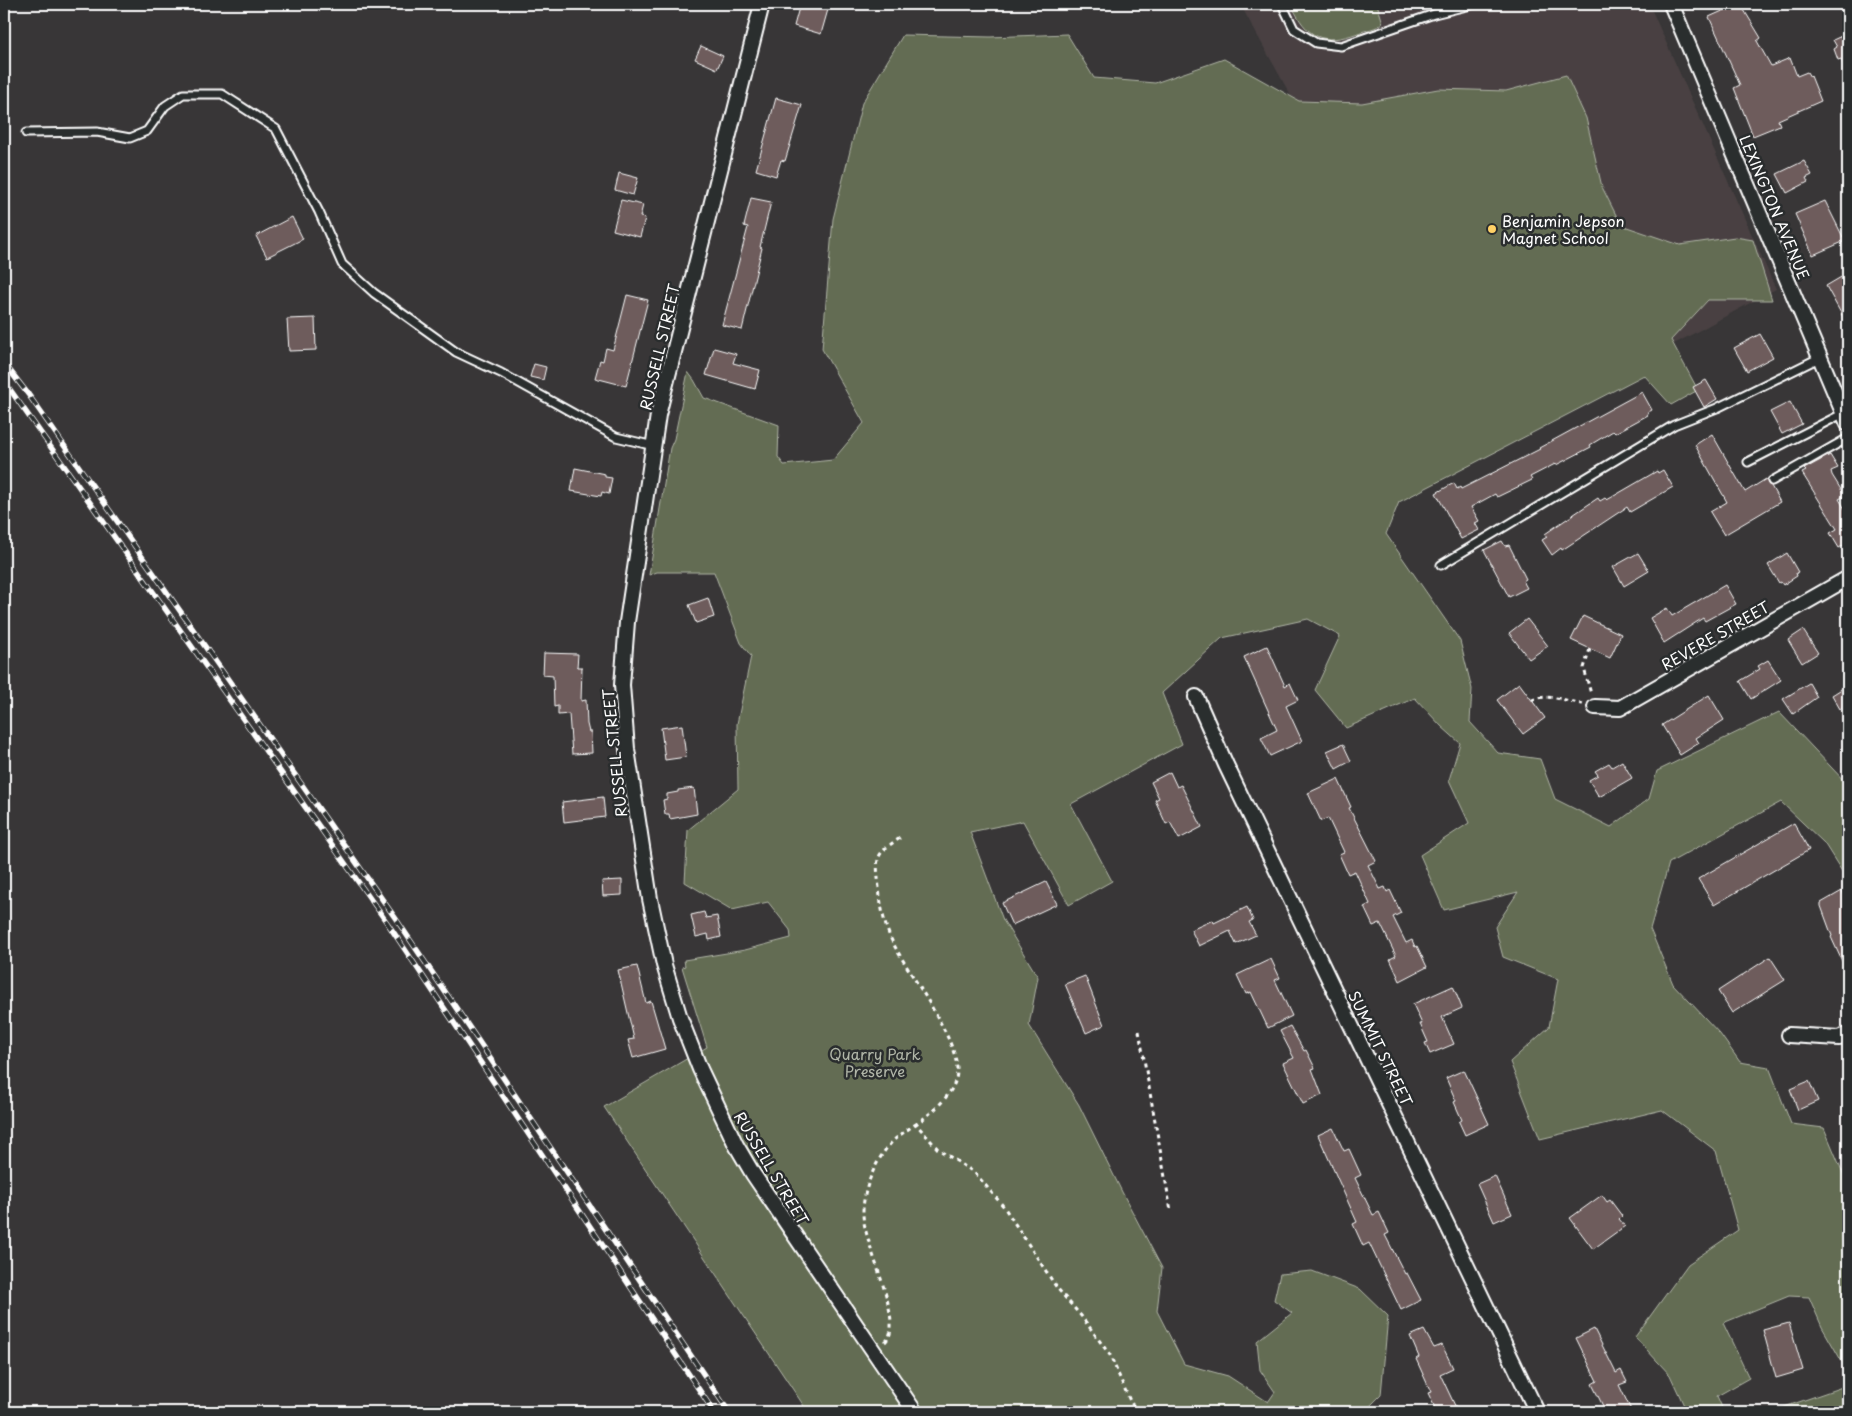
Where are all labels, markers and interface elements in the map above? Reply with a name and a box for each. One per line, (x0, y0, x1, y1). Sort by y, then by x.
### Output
street label: LEXINGTON AVENUE (1734, 131, 1816, 283)
place label: Benjamin Jepson Magnet School (1502, 209, 1625, 249)
marker: Benjamin Jepson Magnet School (1486, 223, 1498, 235)
street label: RUSSELL STREET (633, 281, 685, 412)
street label: REVERE STREET (1657, 594, 1774, 675)
street label: RUSSELL STREET (596, 687, 632, 818)
street label: SUMMIT STREET (1343, 986, 1419, 1110)
park label: Quarry Park Preserve (829, 1042, 921, 1082)
street label: RUSSELL STREET (729, 1107, 815, 1230)

